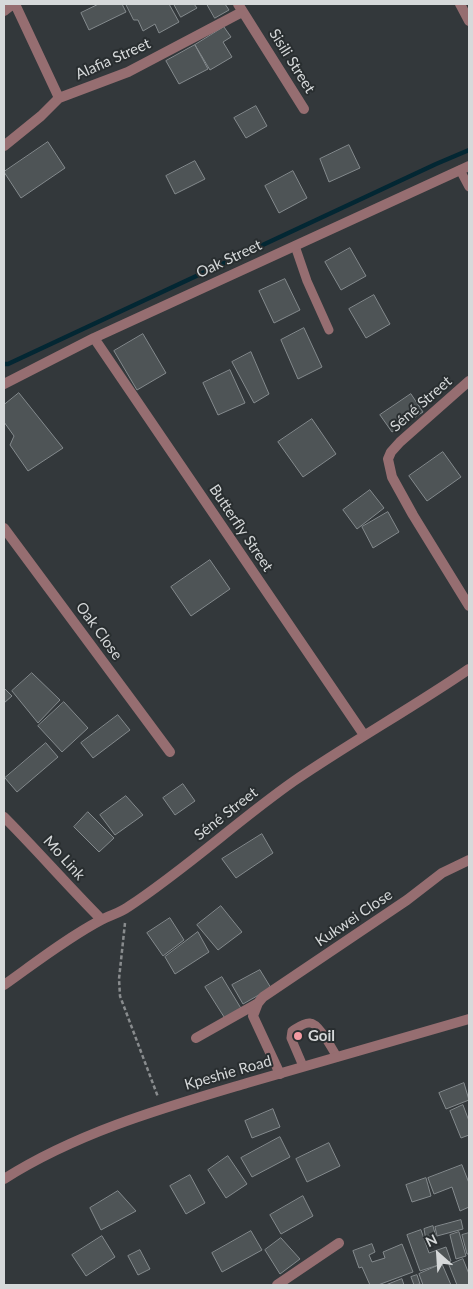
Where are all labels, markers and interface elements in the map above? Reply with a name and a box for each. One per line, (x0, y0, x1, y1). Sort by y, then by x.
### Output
street label: Sisili Street (265, 26, 319, 96)
street label: Alafia Street (73, 34, 153, 84)
street label: Oak Street (193, 236, 265, 282)
street label: Séné Street (387, 372, 455, 436)
street label: Butterfly Street (205, 481, 277, 575)
street label: Oak Close (72, 599, 126, 663)
street label: Séné Street (191, 784, 261, 844)
street label: Mo Link (39, 832, 89, 884)
street label: Kukwei Close (312, 886, 396, 950)
place label: Goil (308, 1027, 335, 1045)
marker: Goil (292, 1030, 304, 1042)
street label: Kpeshie Road (182, 1052, 274, 1094)
north arrow (413, 1229, 463, 1279)
text: N (423, 1230, 440, 1250)

